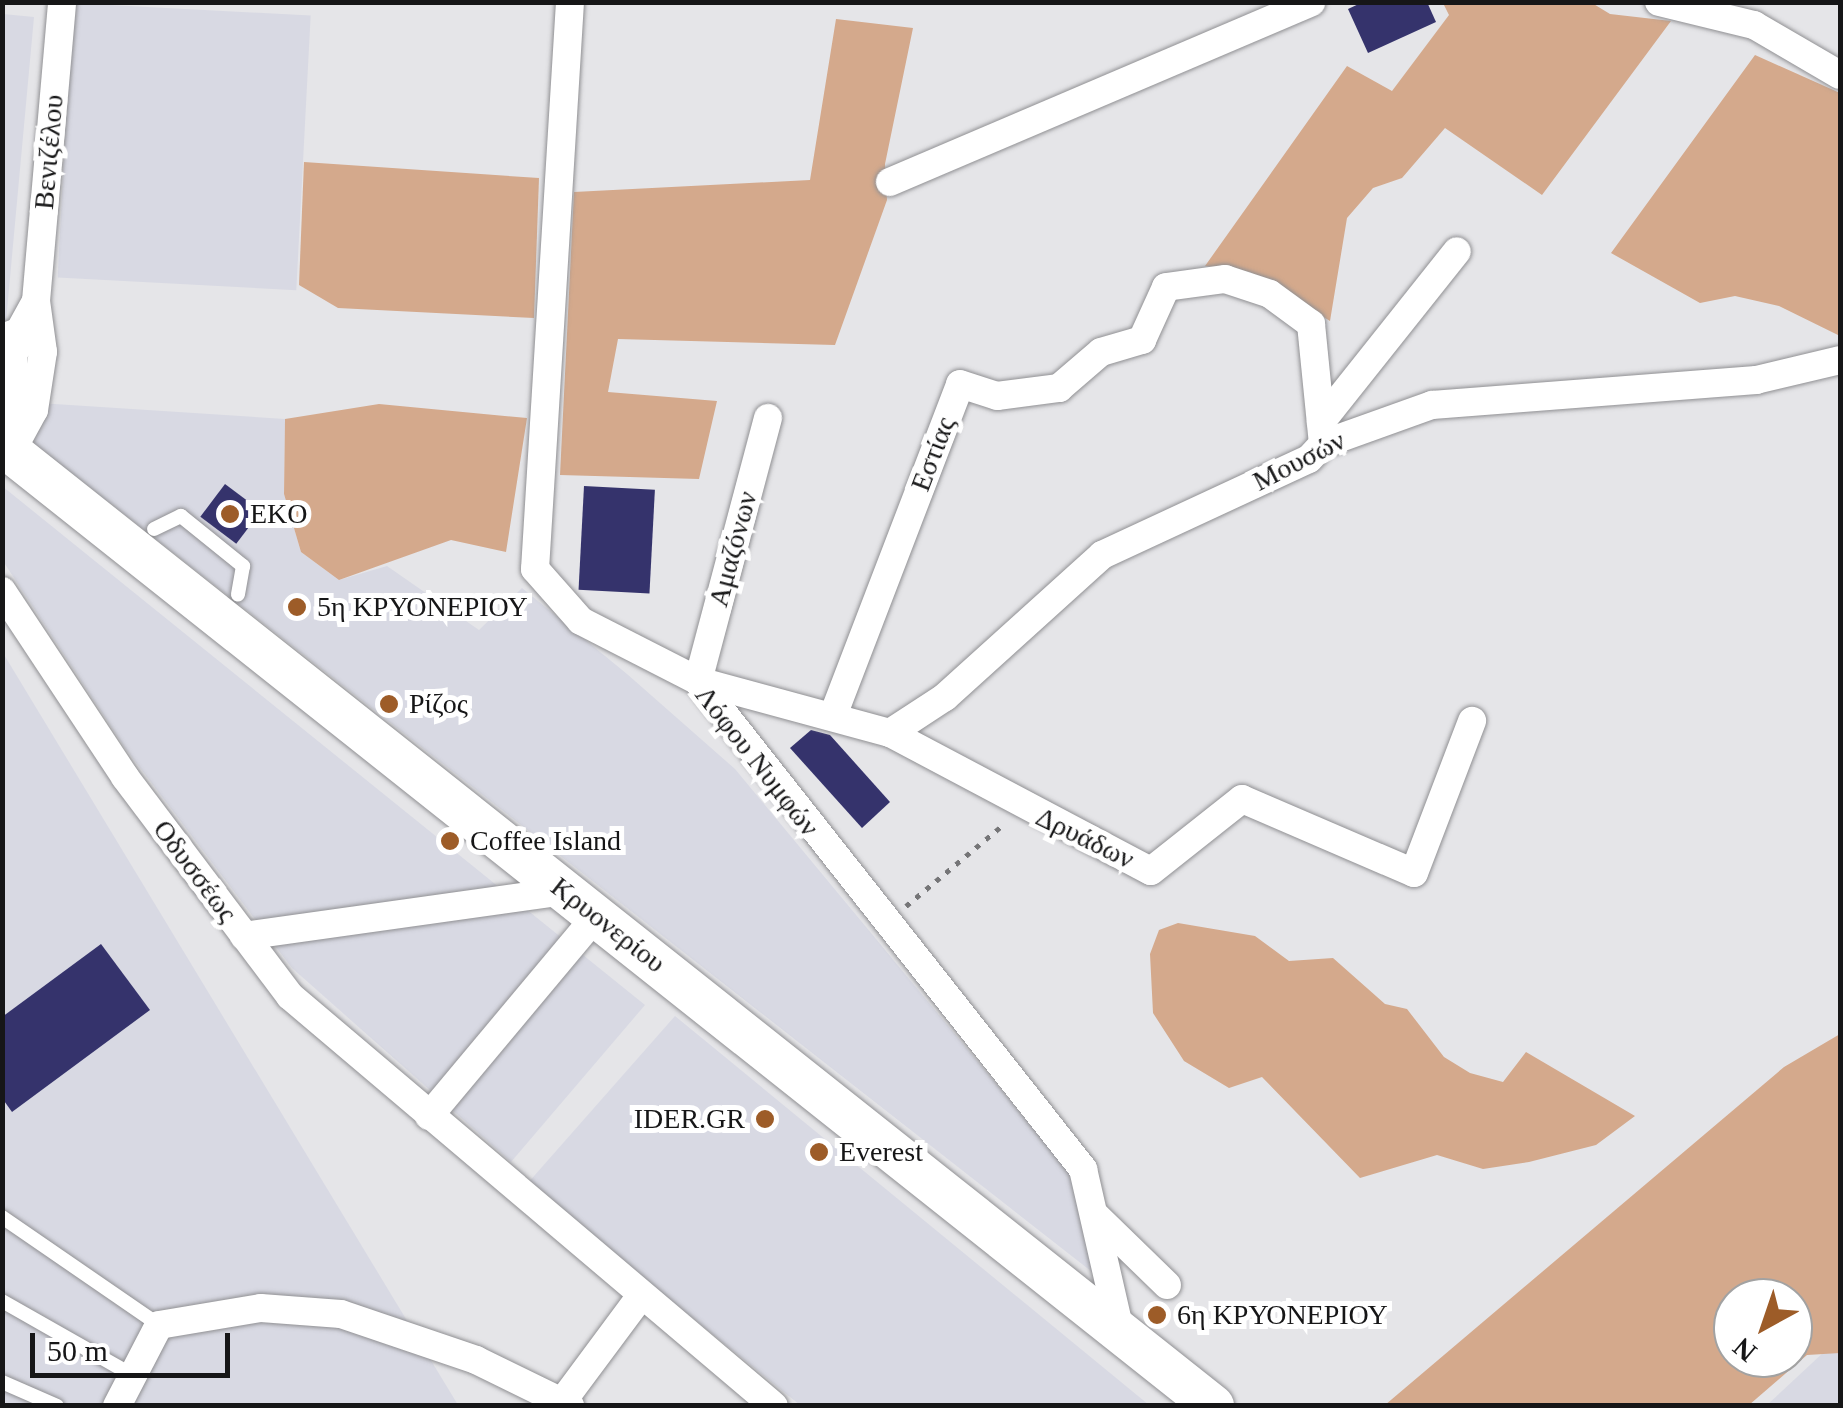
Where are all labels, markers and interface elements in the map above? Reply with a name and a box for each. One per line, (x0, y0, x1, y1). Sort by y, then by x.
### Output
street label: Βενιζέλου (27, 93, 71, 211)
street label: Εστίας (904, 412, 962, 496)
street label: Μουσών (1247, 424, 1351, 498)
street label: Αμαζόνων (701, 488, 765, 610)
place label: EKO (250, 497, 308, 531)
marker: EKO (219, 503, 241, 525)
place label: 5η ΚΡΥΟΝΕΡΙΟΥ (317, 590, 528, 624)
marker: 5η ΚΡΥΟΝΕΡΙΟΥ (286, 596, 308, 618)
street label: Λόφου Νυμφών (688, 679, 826, 843)
place label: Ρίζος (409, 687, 468, 721)
marker: Ρίζος (378, 693, 400, 715)
street label: Δρυάδων (1031, 800, 1139, 876)
street label: Οδυσσέως (146, 813, 244, 929)
place label: Coffee Island (470, 824, 621, 858)
marker: Coffee Island (439, 830, 461, 852)
street label: Κρυονερίου (544, 870, 672, 980)
place label: IDER.GR (634, 1102, 745, 1136)
marker: IDER.GR (754, 1108, 776, 1130)
place label: Everest (839, 1135, 923, 1169)
marker: Everest (808, 1141, 830, 1163)
north arrow (1713, 1278, 1813, 1378)
place label: 6η ΚΡΥΟΝΕΡΙΟΥ (1177, 1298, 1388, 1332)
marker: 6η ΚΡΥΟΝΕΡΙΟΥ (1146, 1304, 1168, 1326)
scale bar (35, 1313, 235, 1375)
text: N (1727, 1331, 1762, 1368)
text: 50 m (47, 1334, 108, 1367)

